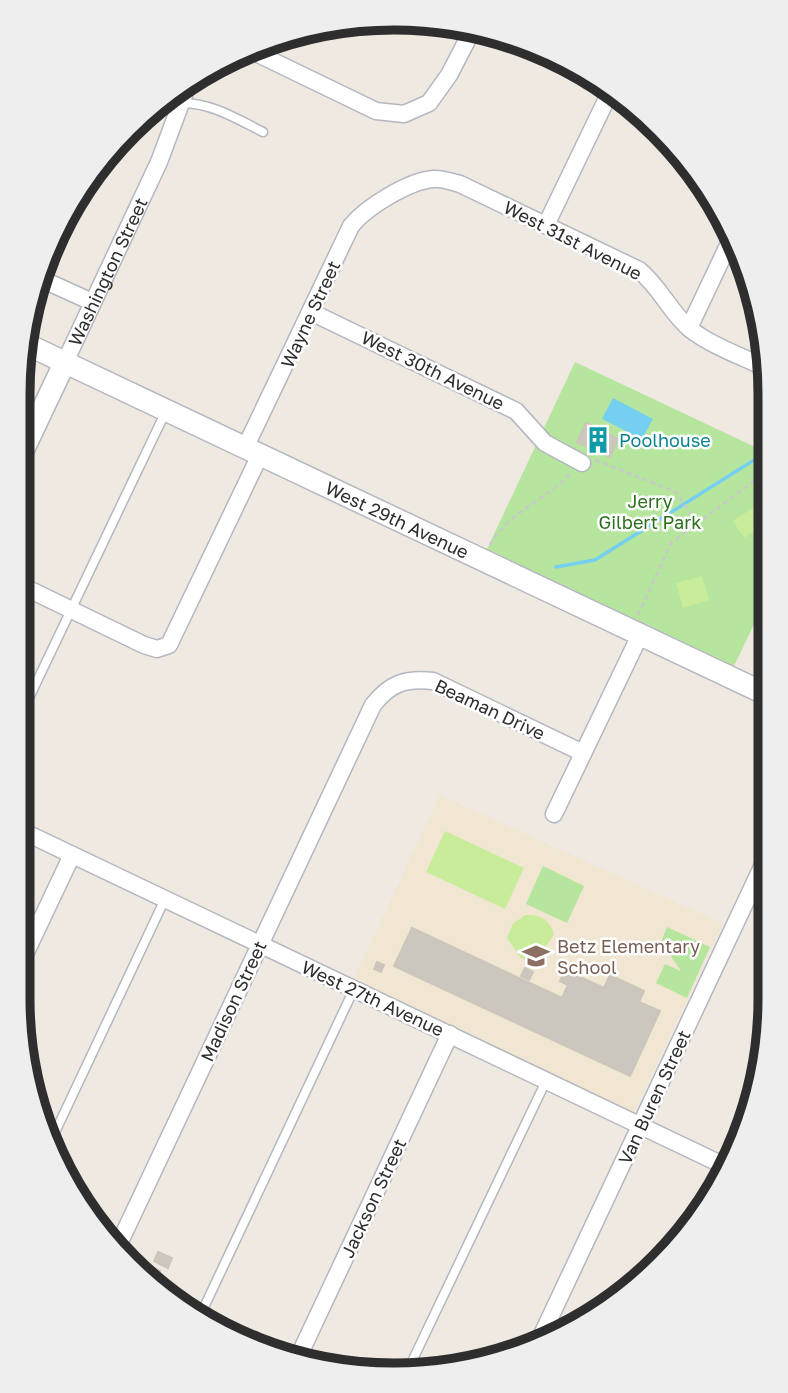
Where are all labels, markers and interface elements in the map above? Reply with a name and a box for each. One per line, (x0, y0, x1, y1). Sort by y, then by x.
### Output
street label: Washington Street (63, 194, 152, 349)
street label: West 31st Avenue (500, 196, 646, 284)
street label: Wayne Street (276, 257, 344, 371)
street label: West 30th Avenue (358, 326, 508, 414)
building icon: Poolhouse (583, 425, 613, 455)
place label: Poolhouse (619, 429, 711, 451)
street label: West 29th Avenue (322, 476, 473, 563)
park label: Jerry Gilbert Park (599, 490, 701, 533)
street label: Beaman Drive (431, 674, 549, 744)
place label: Betz Elementary School (557, 935, 700, 978)
street label: Madison Street (195, 937, 271, 1065)
school or university icon: Betz Elementary School (521, 941, 551, 971)
street label: West 27th Avenue (298, 955, 448, 1041)
street label: Van Buren Street (613, 1026, 695, 1168)
street label: Jackson Street (336, 1135, 410, 1261)

